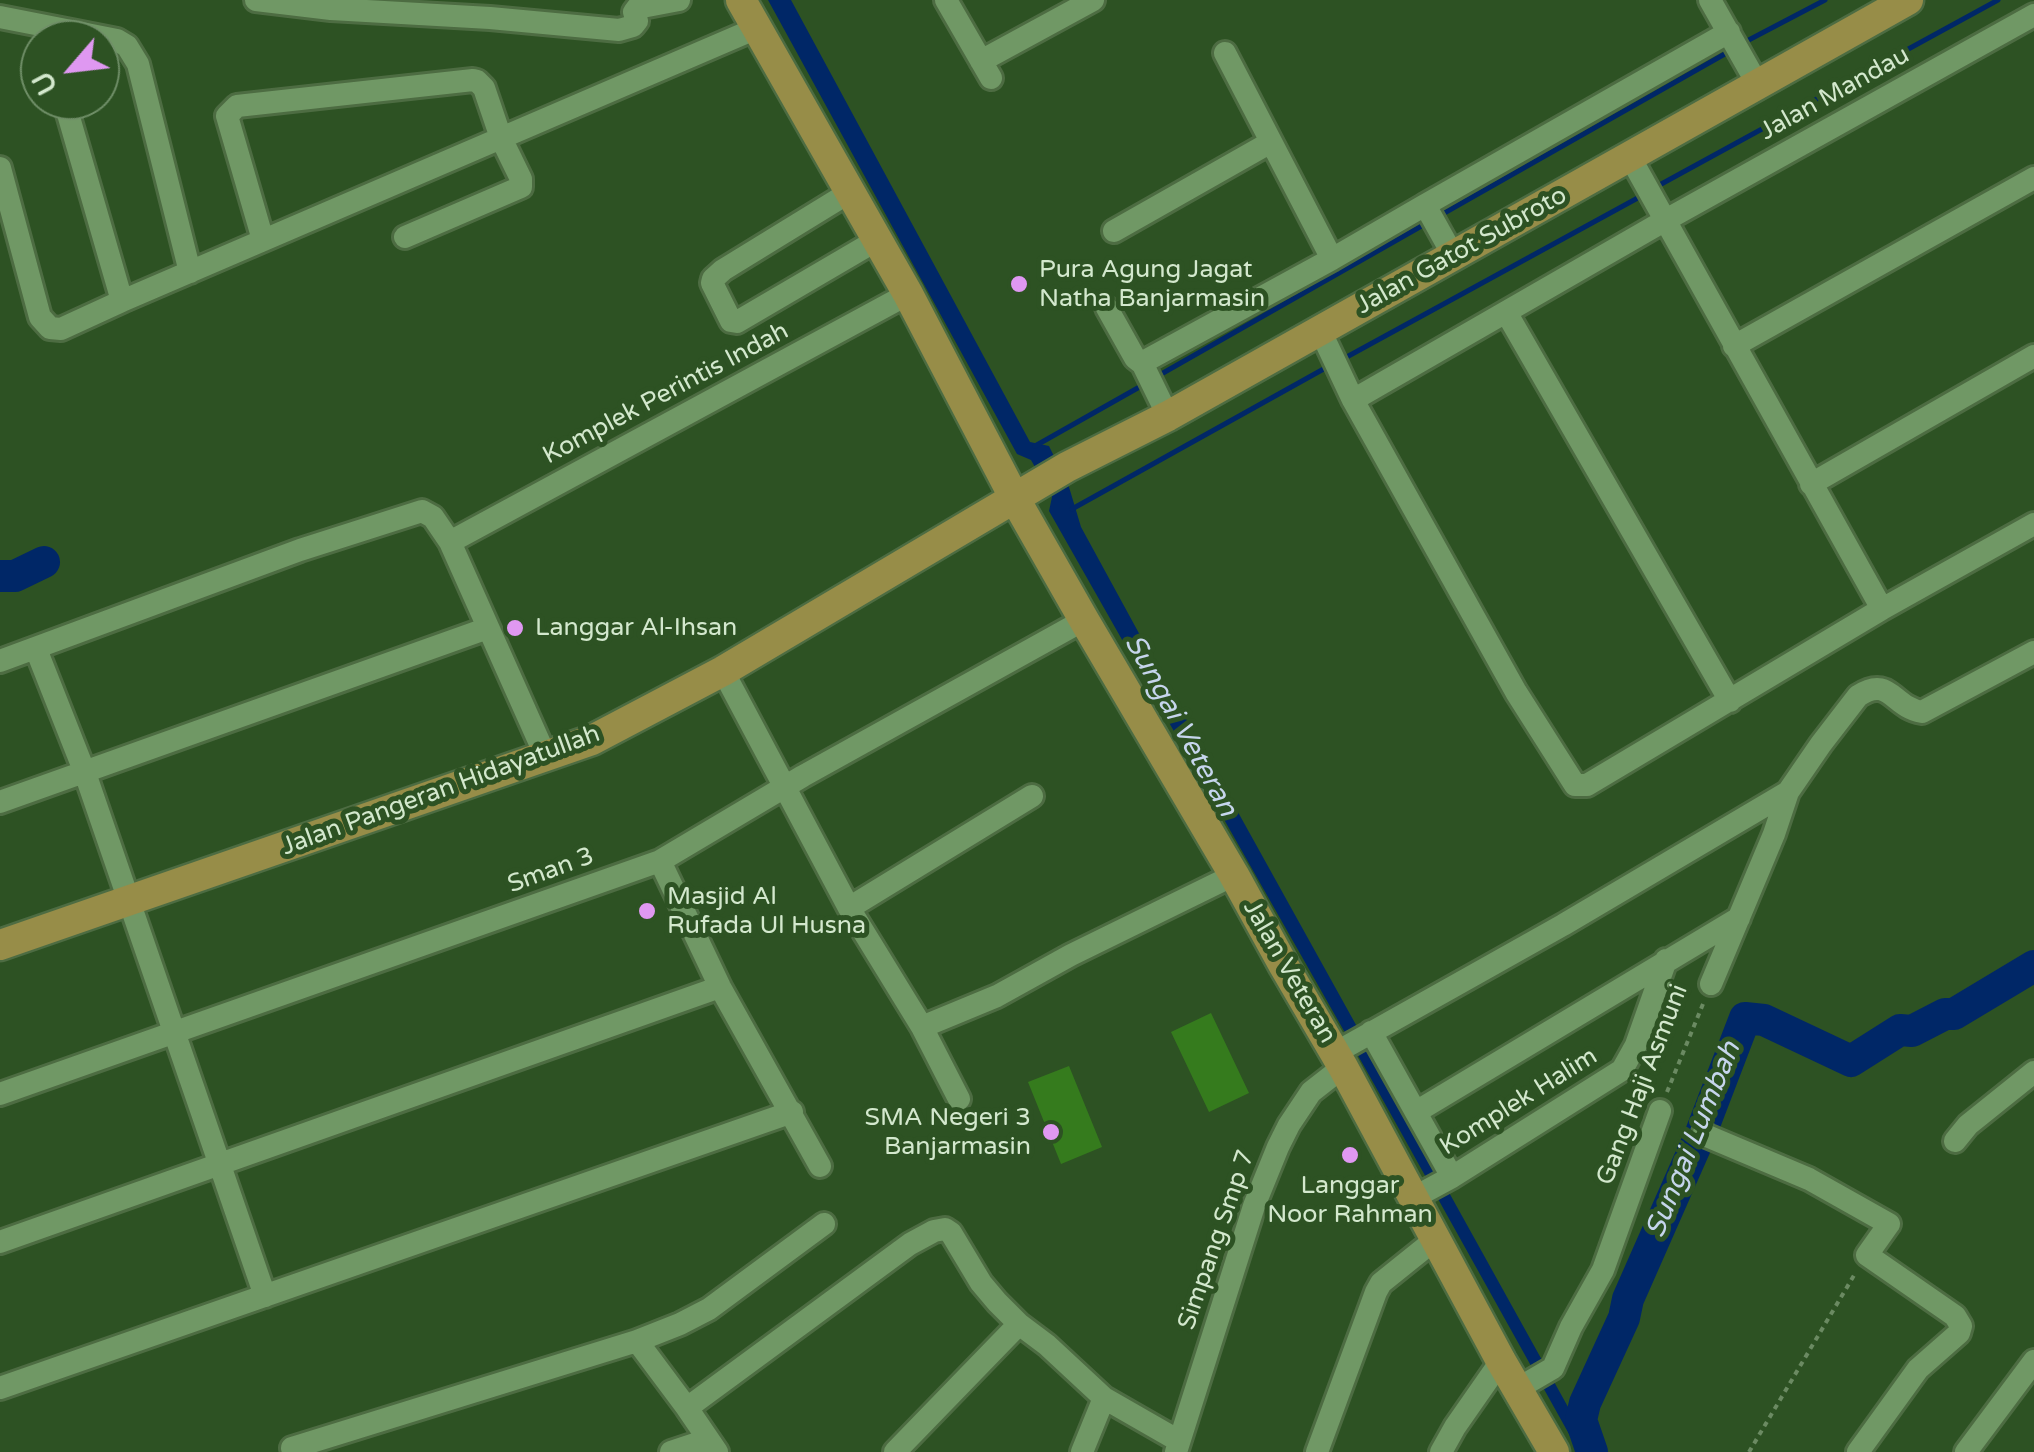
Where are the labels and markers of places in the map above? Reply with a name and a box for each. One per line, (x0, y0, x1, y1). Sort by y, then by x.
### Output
place label: Pura Agung Jagat Natha Banjarmasin (1039, 255, 1265, 314)
marker: Pura Agung Jagat Natha Banjarmasin (1008, 273, 1030, 295)
place label: Langgar Al-Ihsan (535, 613, 737, 643)
marker: Langgar Al-Ihsan (504, 617, 526, 639)
place label: Masjid Al Rufada Ul Husna (667, 882, 866, 941)
marker: Masjid Al Rufada Ul Husna (636, 900, 658, 922)
place label: SMA Negeri 3 Banjarmasin (865, 1103, 1031, 1162)
marker: SMA Negeri 3 Banjarmasin (1040, 1121, 1062, 1143)
marker: Langgar Noor Rahman (1339, 1144, 1361, 1166)
place label: Langgar Noor Rahman (1267, 1171, 1433, 1230)

